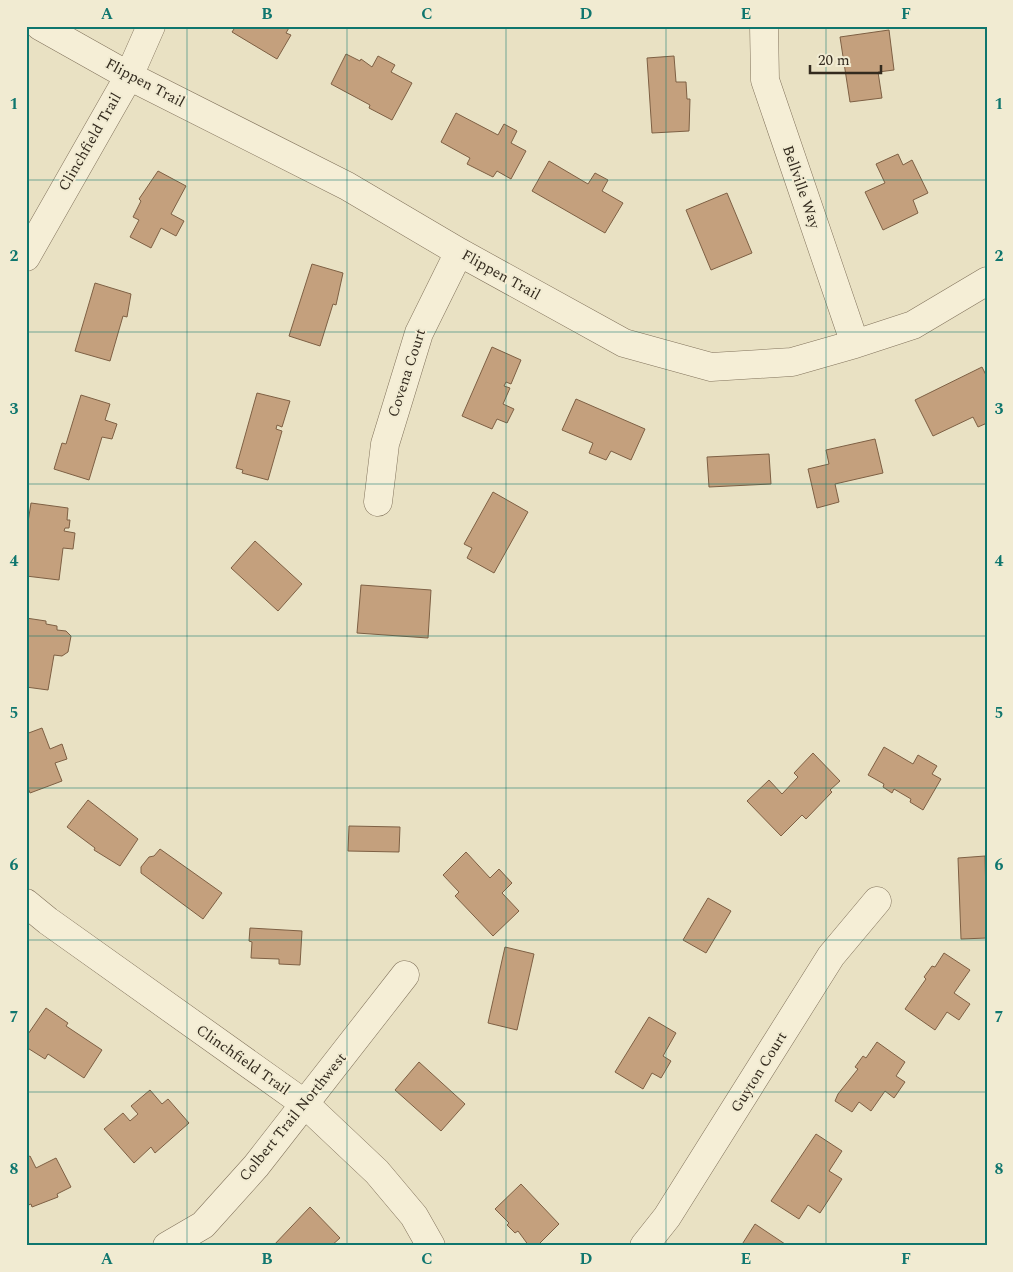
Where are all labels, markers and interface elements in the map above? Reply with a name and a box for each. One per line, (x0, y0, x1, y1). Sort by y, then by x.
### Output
text: A (101, 2, 114, 26)
text: B (261, 2, 273, 26)
text: C (421, 2, 433, 26)
text: D (580, 2, 593, 26)
text: E (741, 2, 751, 26)
text: F (901, 2, 911, 26)
scale bar (810, 42, 882, 74)
text: 20 m (818, 49, 850, 72)
street label: Flippen Trail (101, 52, 189, 114)
street label: Clinchfield Trail (52, 88, 128, 196)
text: 1 (10, 92, 18, 116)
text: 1 (995, 92, 1003, 116)
street label: Bellville Way (776, 142, 826, 232)
text: 2 (10, 244, 19, 268)
street label: Flippen Trail (457, 244, 545, 306)
text: 2 (995, 244, 1004, 268)
street label: Covena Court (382, 326, 432, 420)
text: 3 (10, 397, 19, 421)
text: 3 (995, 397, 1004, 421)
text: 4 (10, 549, 19, 573)
text: 4 (995, 549, 1004, 573)
text: 5 (10, 701, 18, 725)
text: 5 (995, 701, 1003, 725)
text: 6 (10, 853, 19, 877)
text: 6 (995, 853, 1004, 877)
text: 7 (10, 1005, 19, 1029)
text: 7 (995, 1005, 1004, 1029)
street label: Clinchfield Trail (191, 1019, 295, 1101)
street label: Guyton Court (725, 1027, 793, 1117)
street label: Colbert Trail Northwest (234, 1048, 352, 1186)
text: 8 (10, 1157, 19, 1181)
text: 8 (995, 1157, 1004, 1181)
text: A (101, 1247, 114, 1271)
text: B (261, 1247, 273, 1271)
text: C (421, 1247, 433, 1271)
text: D (580, 1247, 593, 1271)
text: E (741, 1247, 751, 1271)
text: F (901, 1247, 911, 1271)

